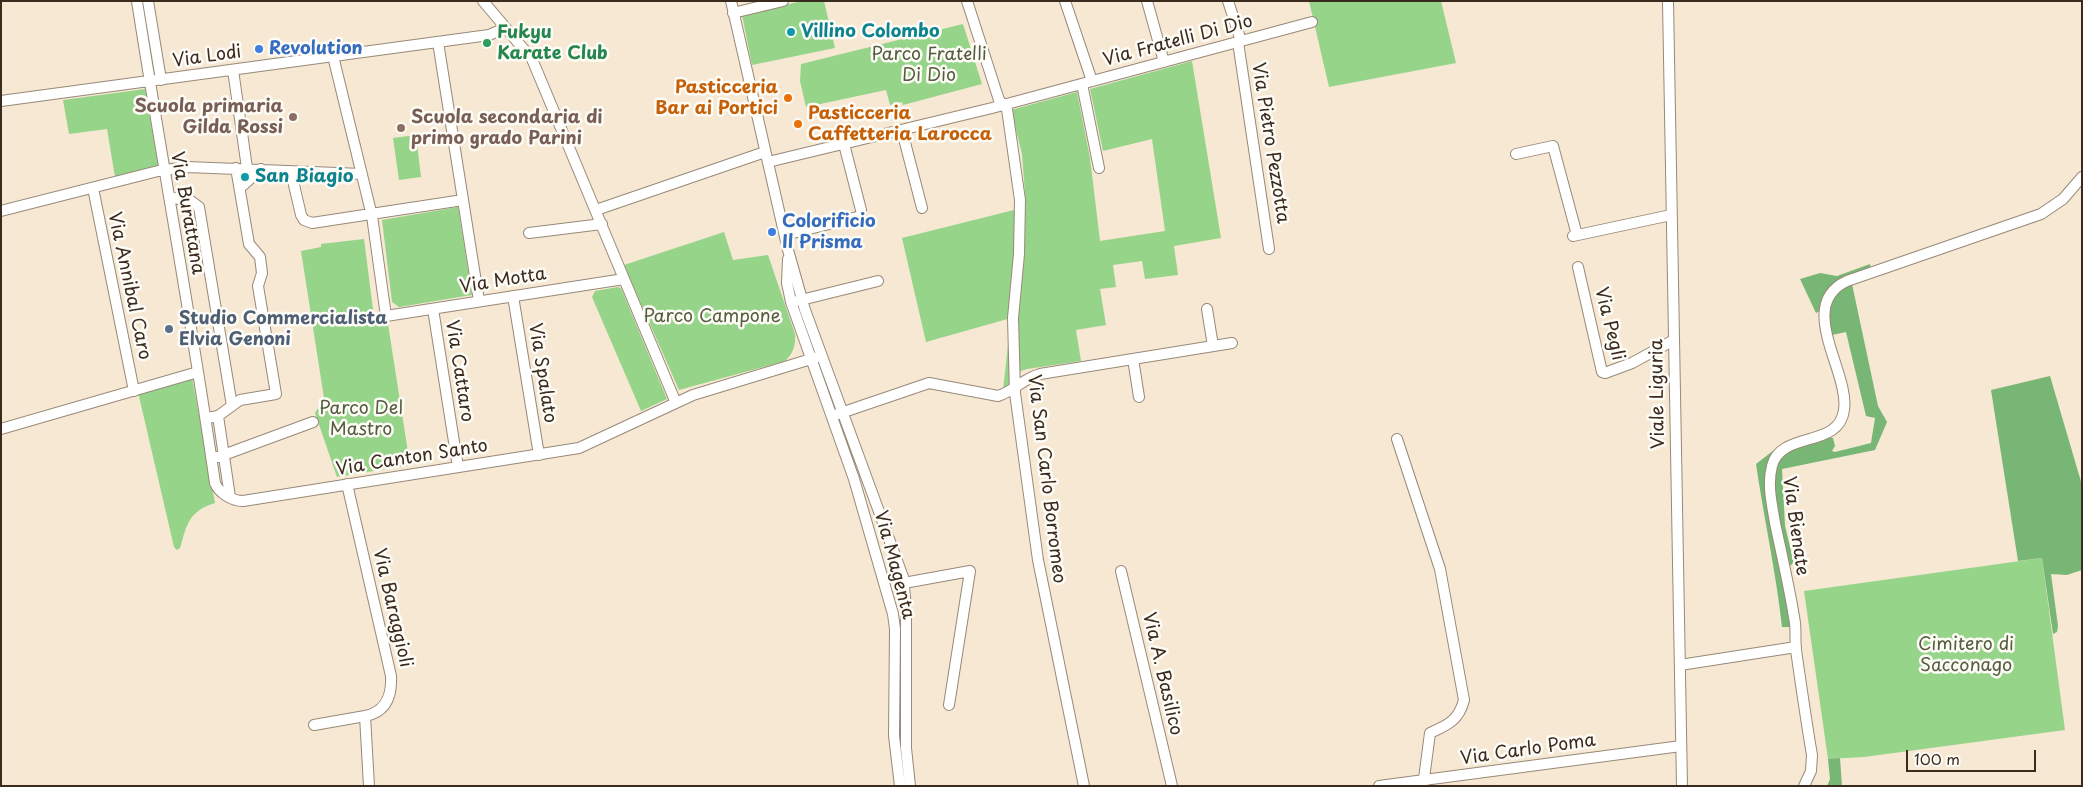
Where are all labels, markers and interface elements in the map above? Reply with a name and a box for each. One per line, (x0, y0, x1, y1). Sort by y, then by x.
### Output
street label: Via Fratelli Di Dio (1101, 11, 1255, 71)
place label: Villino Colombo (801, 21, 940, 43)
place label: Fukyu Karate Club (497, 22, 608, 64)
marker: Villino Colombo (785, 26, 797, 38)
marker: Fukyu Karate Club (481, 37, 493, 49)
place label: Revolution (269, 38, 363, 60)
street label: Via Lodi (171, 41, 243, 73)
marker: Revolution (253, 43, 265, 55)
park label: Parco Fratelli Di Dio (871, 44, 987, 86)
street label: Via Pietro Pezzotta (1247, 61, 1293, 225)
place label: Pasticceria Bar ai Portici (655, 77, 778, 120)
marker: Pasticceria Bar ai Portici (782, 92, 794, 104)
place label: Scuola primaria Gilda Rossi (134, 96, 283, 138)
place label: Pasticceria Caffetteria Larocca (808, 103, 992, 146)
place label: Scuola secondaria di primo grado Parini (411, 107, 603, 150)
marker: Scuola primaria Gilda Rossi (287, 111, 299, 123)
marker: Pasticceria Caffetteria Larocca (792, 118, 804, 130)
marker: Scuola secondaria di primo grado Parini (395, 122, 407, 134)
street label: Via Burattana (166, 150, 208, 276)
place label: San Biagio (255, 166, 353, 188)
marker: San Biagio (239, 171, 251, 183)
street label: Via Annibal Caro (103, 210, 155, 362)
place label: Colorificio Il Prisma (782, 211, 876, 253)
marker: Colorificio Il Prisma (766, 226, 778, 238)
street label: Via Motta (458, 264, 548, 298)
street label: Via Pegli (1589, 285, 1629, 363)
park label: Parco Campone (643, 306, 781, 328)
place label: Studio Commercialista Elvia Genoni (179, 308, 387, 350)
street label: Via Cattaro (440, 318, 478, 424)
street label: Via Spalato (523, 321, 561, 425)
marker: Studio Commercialista Elvia Genoni (163, 323, 175, 335)
street label: Viale Liguria (1646, 339, 1670, 449)
street label: Via San Carlo Borromeo (1022, 373, 1070, 585)
park label: Parco Del Mastro (319, 398, 403, 440)
street label: Via Canton Santo (335, 435, 489, 481)
street label: Via Bienate (1777, 475, 1813, 577)
street label: Via Magenta (869, 508, 919, 622)
street label: Via Baraggioli (368, 546, 416, 670)
street label: Via A. Basilico (1137, 610, 1187, 738)
park label: Cimitero di Sacconago (1918, 634, 2014, 676)
street label: Via Carlo Poma (1459, 730, 1597, 770)
scale bar (1908, 740, 2038, 772)
text: 100 m (1914, 747, 1960, 770)

